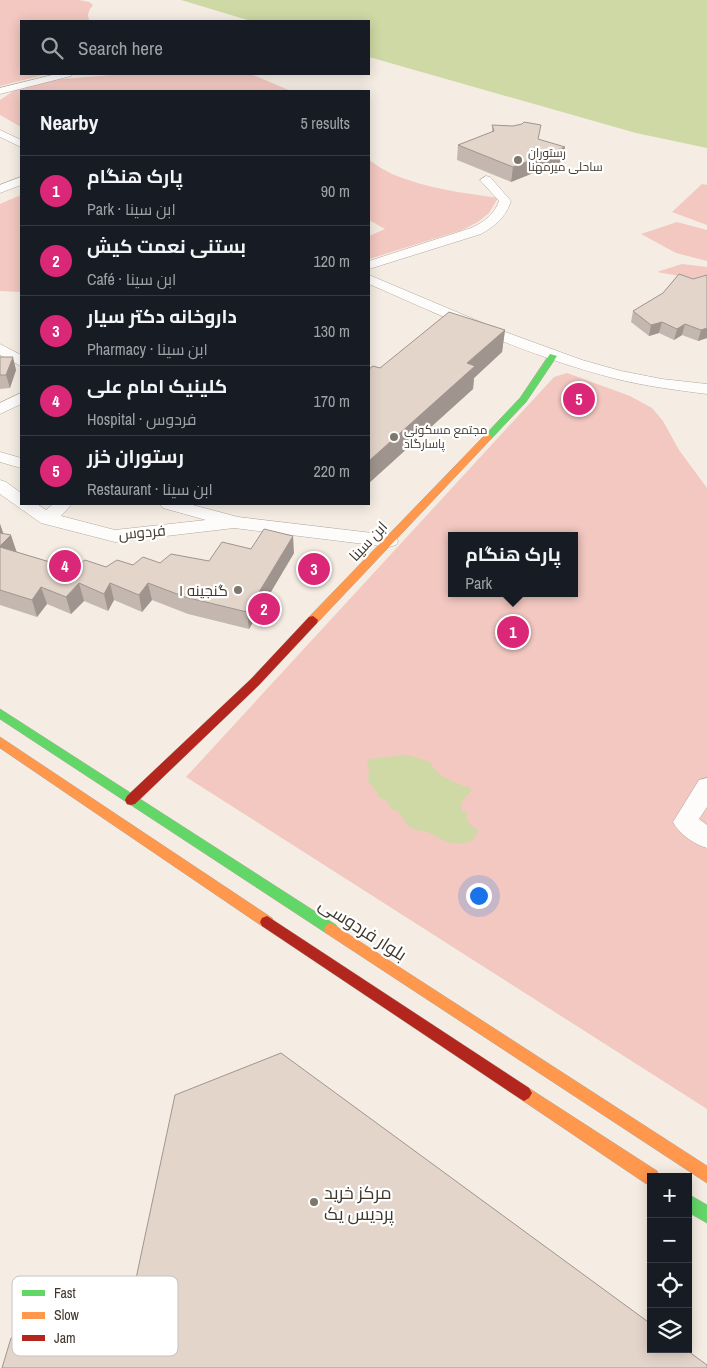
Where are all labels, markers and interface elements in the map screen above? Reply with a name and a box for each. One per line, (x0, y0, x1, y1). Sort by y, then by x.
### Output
search box (20, 20, 370, 75)
icon: search (38, 34, 66, 62)
text: Search here (78, 35, 163, 61)
text: Nearby (40, 108, 98, 137)
text: 5 results (300, 112, 350, 134)
place label: رستوران ساحلی میرمهنا (528, 145, 603, 175)
marker: رستوران ساحلی میرمهنا (512, 154, 524, 166)
text: پارک هنگام (87, 163, 183, 189)
text: 1 (52, 180, 60, 202)
text: 90 m (321, 180, 350, 202)
text: Park · ابن سینا (87, 198, 176, 220)
text: بستنی نعمت کیش (87, 233, 246, 259)
text: 2 (52, 250, 60, 272)
text: 120 m (314, 250, 350, 272)
text: Café · ابن سینا (87, 268, 176, 290)
text: داروخانه دکتر سیار (87, 303, 237, 329)
text: 3 (52, 320, 60, 342)
text: 130 m (314, 320, 350, 342)
text: Pharmacy · ابن سینا (87, 338, 208, 360)
text: کلینیک امام علی (87, 373, 227, 399)
pin: 5 (563, 380, 595, 418)
text: 4 (52, 390, 60, 412)
text: 170 m (314, 390, 350, 412)
text: Hospital · فردوس (87, 408, 196, 430)
place label: مجتمع مسکونی پاسارگاد (404, 422, 488, 453)
marker: مجتمع مسکونی پاسارگاد (388, 431, 400, 443)
text: رستوران خزر (87, 443, 184, 469)
text: 5 (52, 460, 60, 482)
text: 220 m (314, 460, 350, 482)
text: Restaurant · ابن سینا (87, 478, 213, 500)
street label: ابن سینا (344, 516, 392, 566)
street label: فردوس (118, 519, 166, 545)
popup (448, 532, 578, 597)
text: پارک هنگام (465, 541, 561, 567)
pin: 4 (49, 547, 81, 585)
pin: 3 (298, 550, 330, 588)
text: Park (465, 572, 492, 594)
place label: گنجینه ۱ (179, 580, 228, 601)
marker: گنجینه ۱ (232, 584, 244, 596)
pin: 2 (248, 590, 280, 628)
pin: 1 (497, 613, 529, 651)
your location (466, 883, 492, 909)
street label: بلوار فردوسی (314, 891, 412, 967)
map controls (647, 1173, 692, 1353)
button: + (647, 1173, 692, 1218)
place label: مرکز خرید پردیس یک (324, 1180, 394, 1226)
marker: مرکز خرید پردیس یک (308, 1196, 320, 1208)
button: − (647, 1218, 692, 1263)
button: locate (647, 1263, 692, 1308)
legend (12, 1276, 178, 1356)
text: Fast (54, 1284, 76, 1302)
text: Slow (54, 1306, 80, 1324)
button: layers (647, 1308, 692, 1353)
text: Jam (54, 1329, 76, 1347)

